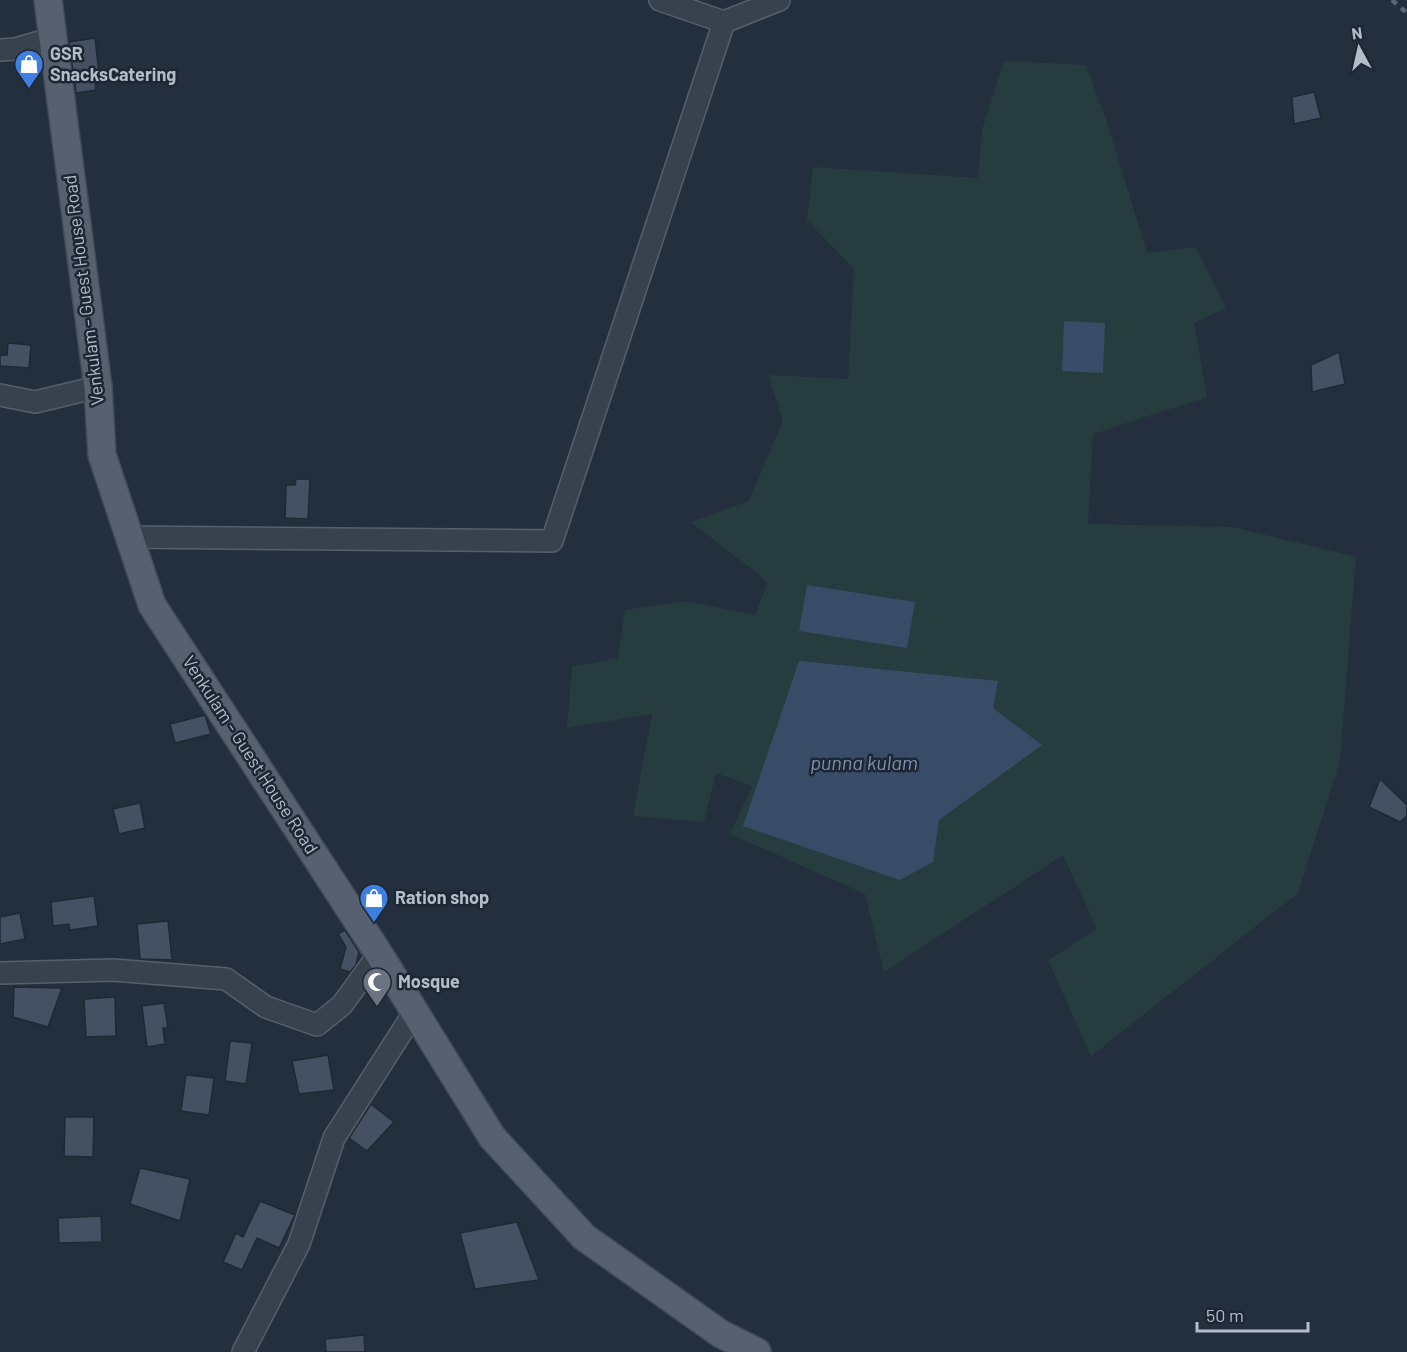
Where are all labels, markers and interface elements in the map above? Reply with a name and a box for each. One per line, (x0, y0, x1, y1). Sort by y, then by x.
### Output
north arrow (1329, 18, 1389, 78)
text: N (1350, 23, 1363, 43)
place label: GSR SnacksCatering (50, 42, 176, 85)
shop icon: GSR SnacksCatering (13, 48, 45, 90)
street label: Venkulam - Guest House Road (58, 174, 108, 407)
street label: Venkulam - Guest House Road (178, 651, 323, 858)
water label: punna kulam (810, 750, 918, 774)
shop icon: Ration shop (358, 882, 390, 924)
place label: Ration shop (395, 886, 489, 908)
mosque icon: Mosque (361, 966, 393, 1008)
place label: Mosque (398, 970, 460, 992)
scale bar (1197, 1295, 1308, 1333)
text: 50 m (1206, 1304, 1244, 1326)

